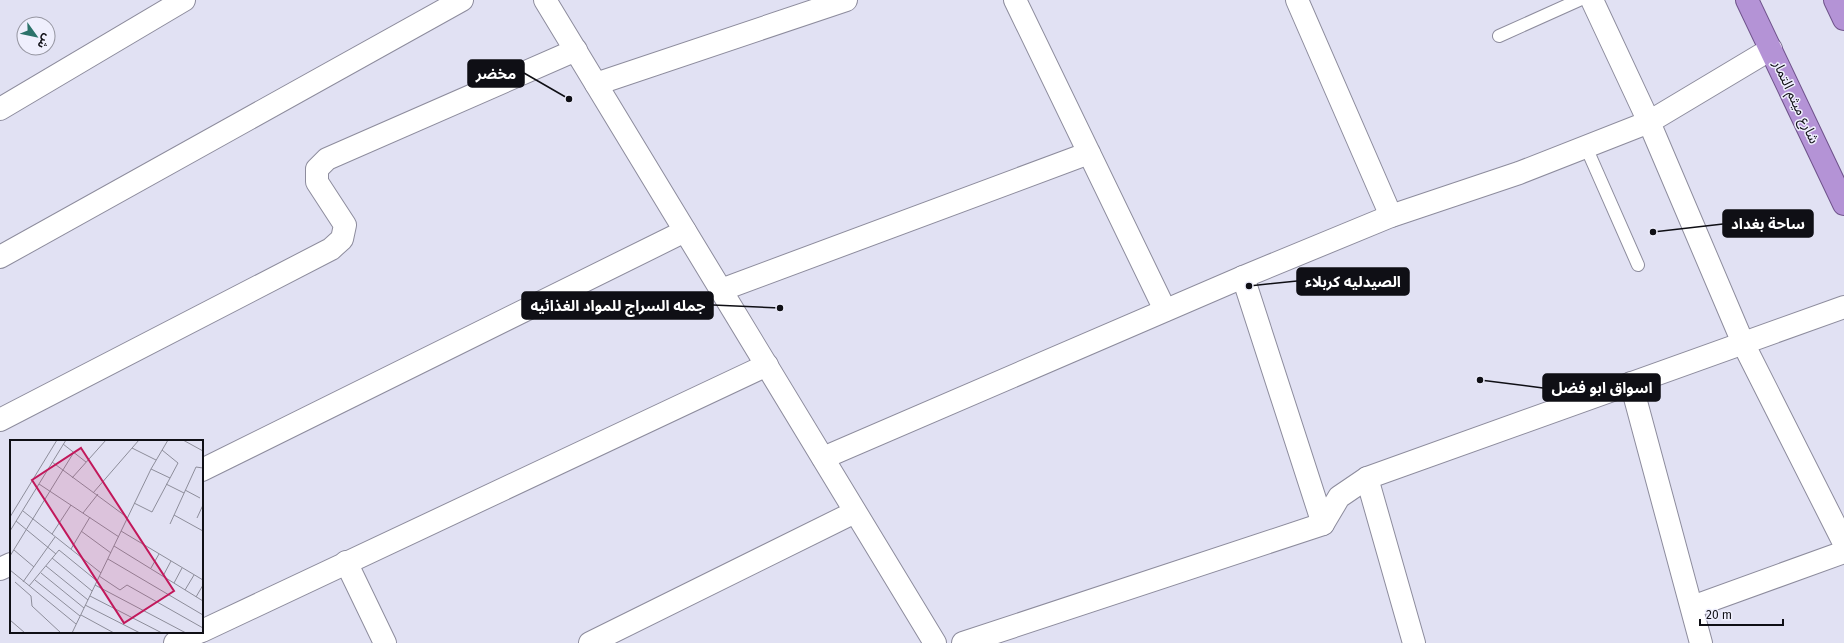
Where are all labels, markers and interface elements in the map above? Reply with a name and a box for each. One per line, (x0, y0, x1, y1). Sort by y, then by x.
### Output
north arrow (16, 16, 56, 56)
text: ش (34, 31, 54, 51)
street label: شارع ميثم التمار (1767, 57, 1823, 147)
callout: مخضر (468, 60, 524, 87)
text: مخضر (475, 65, 516, 83)
callout: ساحة بغداد (1723, 210, 1813, 237)
text: ساحة بغداد (1731, 215, 1805, 233)
callout: الصيدليه كربلاء (1297, 268, 1409, 295)
text: الصيدليه كربلاء (1305, 273, 1401, 291)
callout: جمله السراج للمواد الغذائيه (522, 292, 713, 319)
text: جمله السراج للمواد الغذائيه (531, 297, 706, 317)
callout: اسواق ابو فضل (1543, 374, 1660, 401)
text: اسواق ابو فضل (1551, 379, 1653, 397)
inset map (10, 440, 203, 633)
scale bar (1700, 601, 1783, 627)
text: 20 m (1706, 608, 1732, 622)

